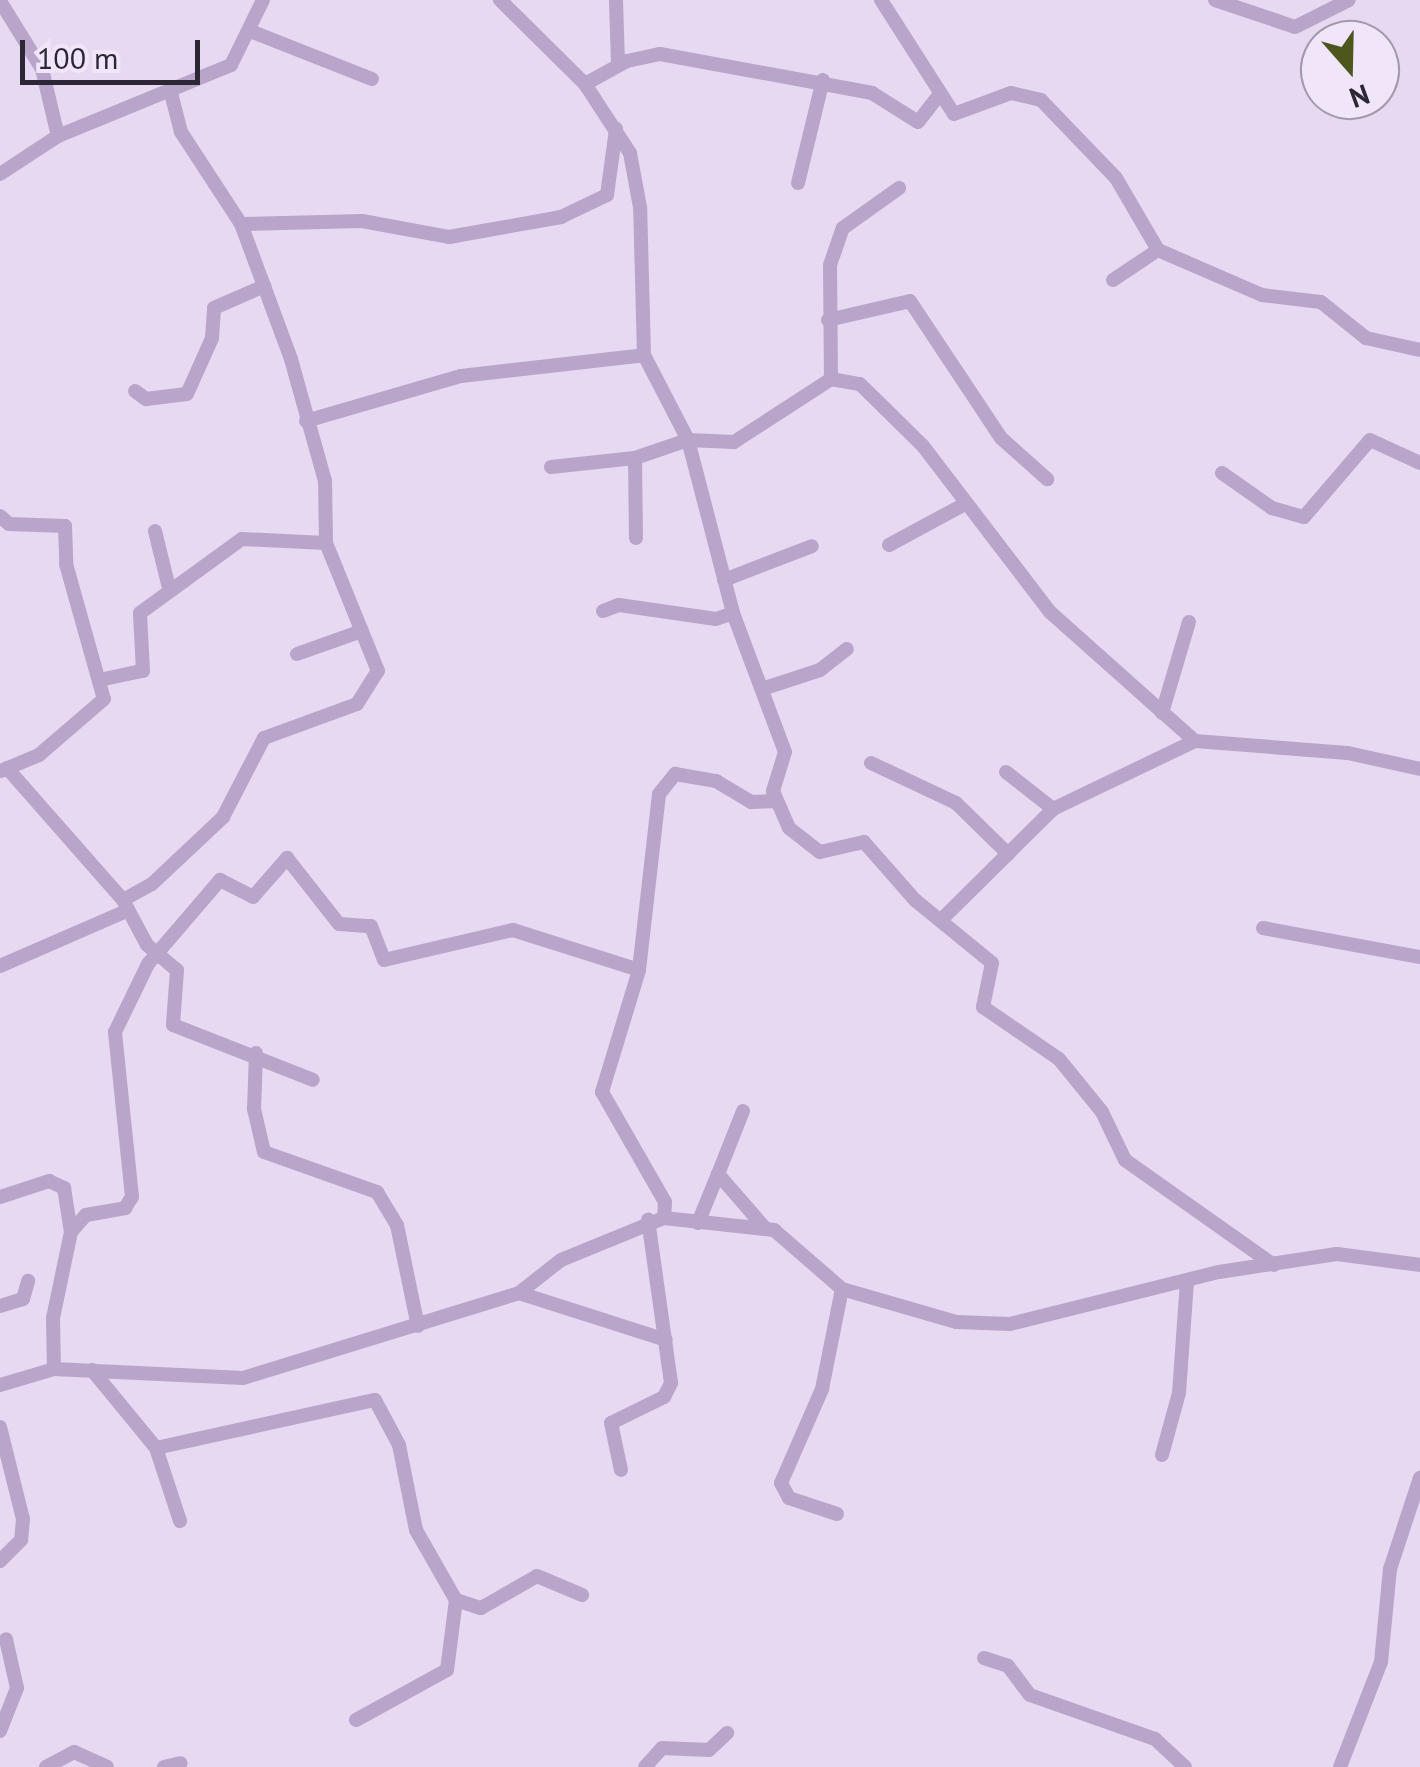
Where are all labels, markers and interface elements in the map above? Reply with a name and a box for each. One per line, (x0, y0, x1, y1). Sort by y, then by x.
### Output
scale bar (25, 20, 205, 82)
north arrow (1300, 20, 1400, 120)
text: 100 m (37, 38, 118, 77)
text: N (1345, 76, 1375, 117)

